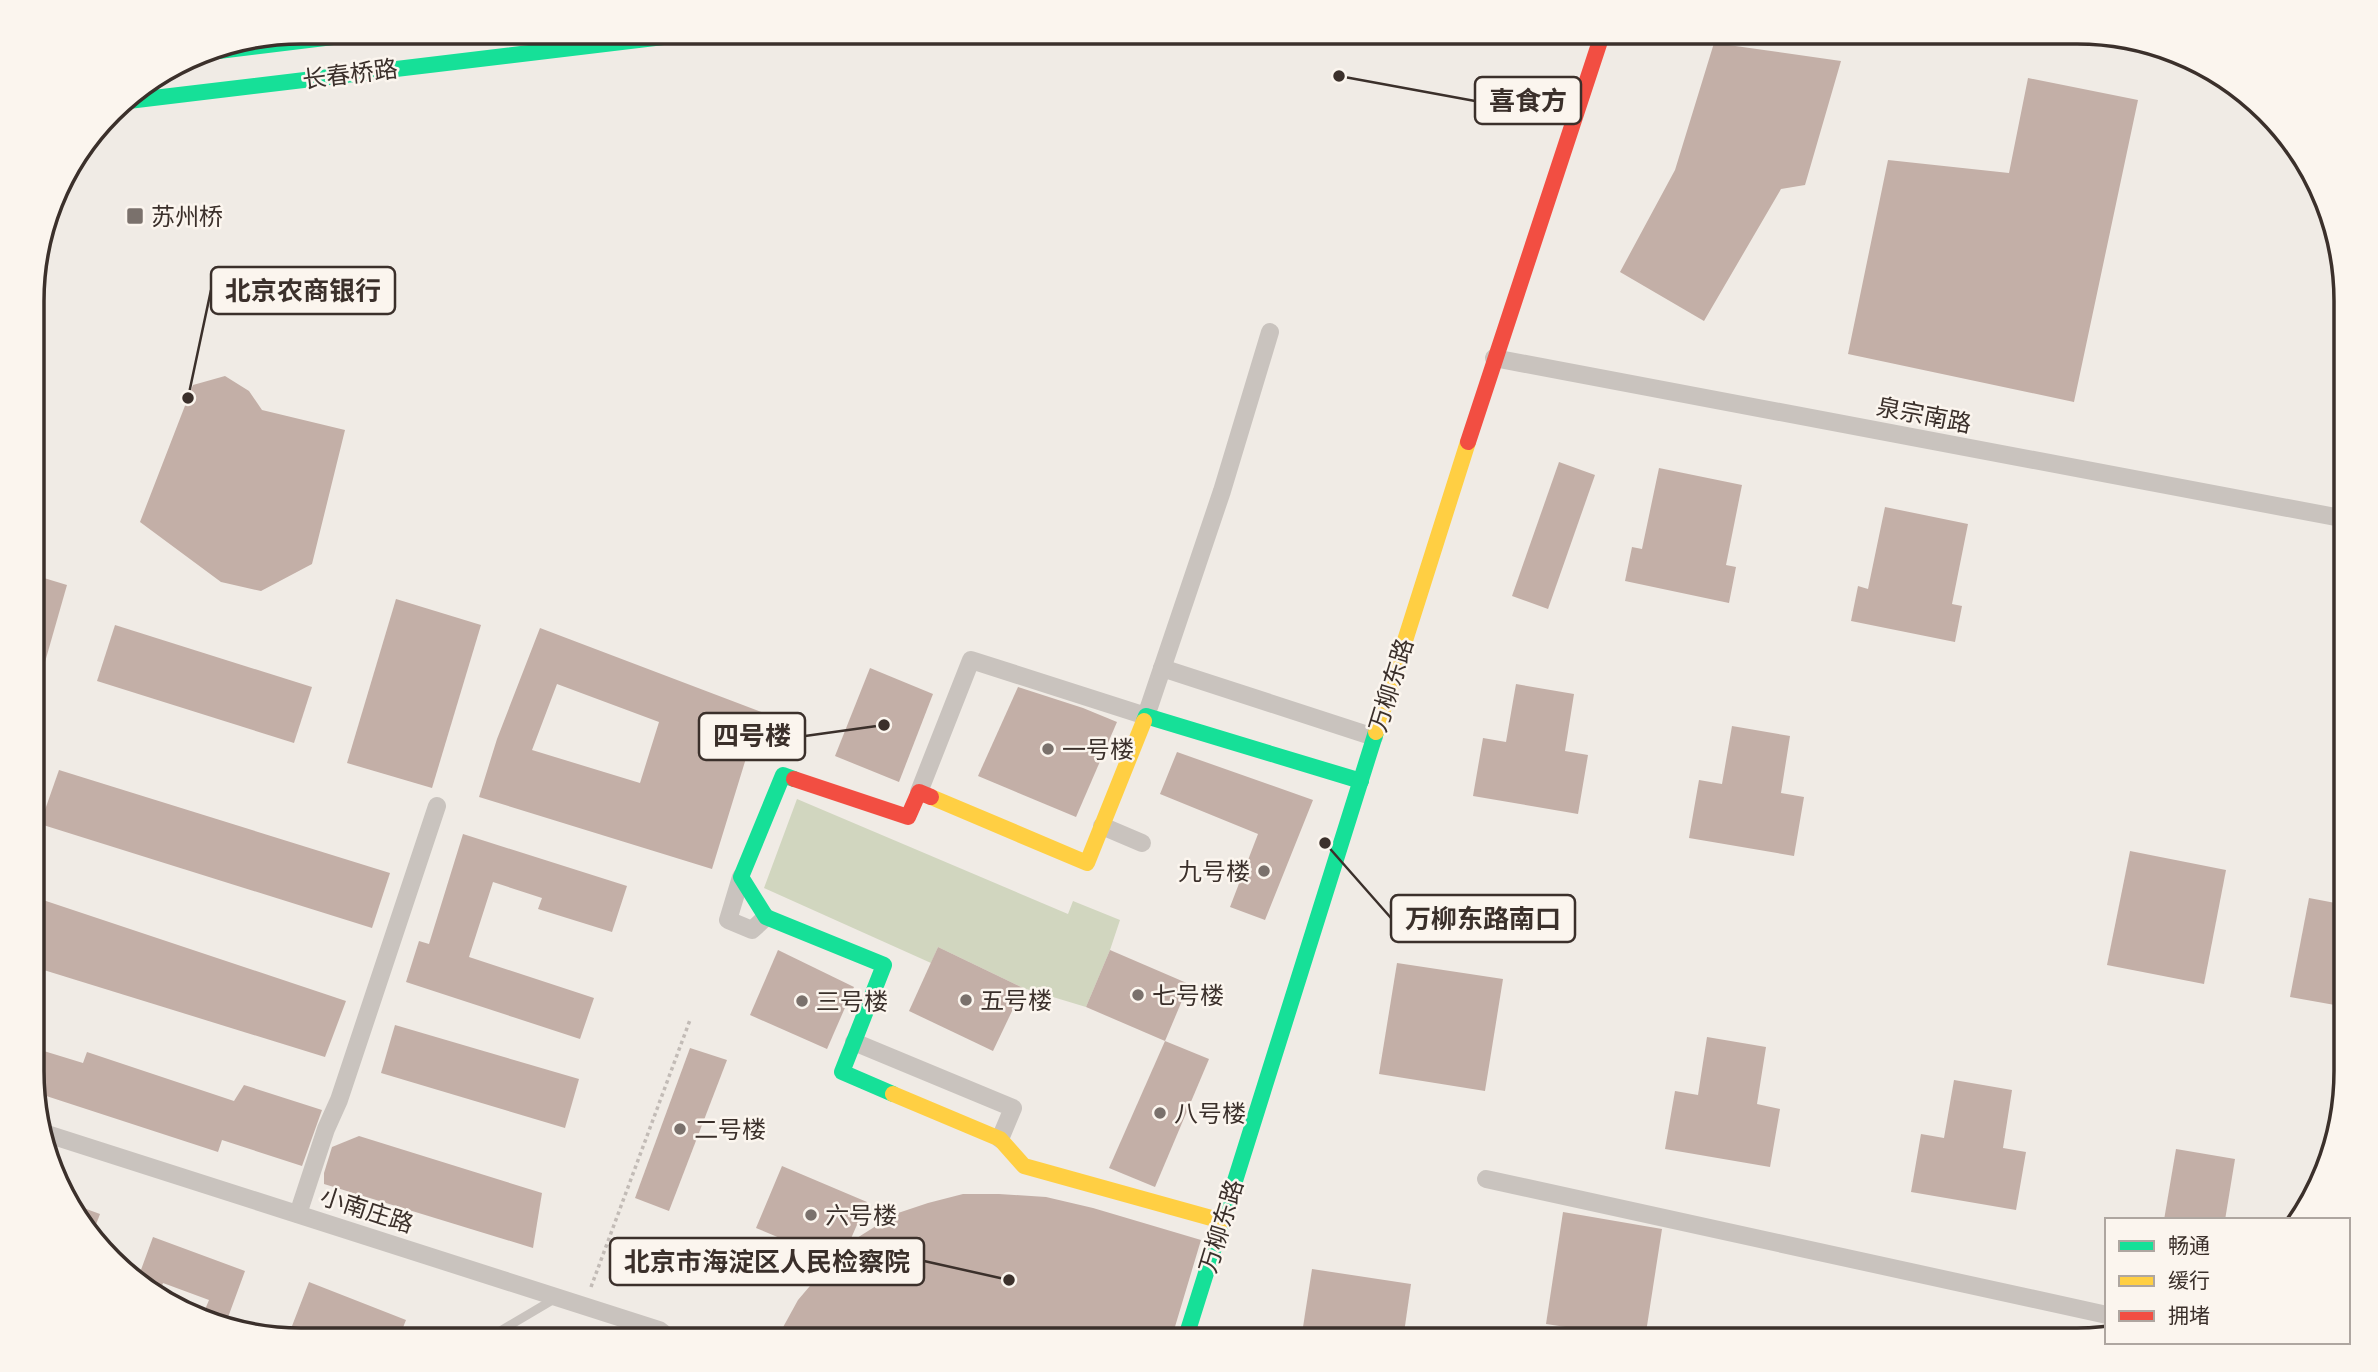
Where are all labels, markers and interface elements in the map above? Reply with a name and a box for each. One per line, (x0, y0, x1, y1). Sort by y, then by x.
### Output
street label: 长春桥路 (300, 52, 400, 96)
callout: 喜食方 (1475, 77, 1581, 124)
text: 喜食方 (1489, 83, 1567, 119)
place label: 苏州桥 (151, 200, 223, 233)
marker: 苏州桥 (125, 206, 145, 226)
callout: 北京农商银行 (211, 267, 395, 314)
text: 北京农商银行 (225, 273, 381, 309)
street label: 泉宗南路 (1874, 390, 1974, 440)
street label: 万柳东路 (1361, 634, 1421, 736)
callout: 四号楼 (699, 713, 805, 760)
text: 四号楼 (713, 718, 791, 754)
place label: 一号楼 (1062, 733, 1134, 766)
marker: 一号楼 (1040, 741, 1056, 757)
place label: 九号楼 (1178, 855, 1250, 888)
marker: 九号楼 (1256, 863, 1272, 879)
callout: 万柳东路南口 (1391, 895, 1575, 942)
text: 万柳东路南口 (1405, 901, 1561, 937)
place label: 七号楼 (1152, 979, 1224, 1012)
place label: 五号楼 (980, 984, 1052, 1017)
place label: 三号楼 (816, 985, 888, 1018)
marker: 七号楼 (1130, 987, 1146, 1003)
marker: 五号楼 (958, 992, 974, 1008)
marker: 三号楼 (794, 993, 810, 1009)
place label: 八号楼 (1174, 1097, 1246, 1130)
marker: 八号楼 (1152, 1105, 1168, 1121)
place label: 二号楼 (694, 1113, 766, 1146)
marker: 二号楼 (672, 1121, 688, 1137)
street label: 万柳东路 (1191, 1175, 1251, 1277)
street label: 小南庄路 (316, 1179, 418, 1241)
place label: 六号楼 (825, 1199, 897, 1232)
marker: 六号楼 (803, 1207, 819, 1223)
legend (2105, 1218, 2350, 1344)
text: 畅通 (2168, 1231, 2210, 1260)
callout: 北京市海淀区人民检察院 (610, 1238, 924, 1285)
text: 北京市海淀区人民检察院 (624, 1244, 910, 1280)
text: 缓行 (2168, 1266, 2210, 1295)
text: 拥堵 (2168, 1301, 2210, 1330)

